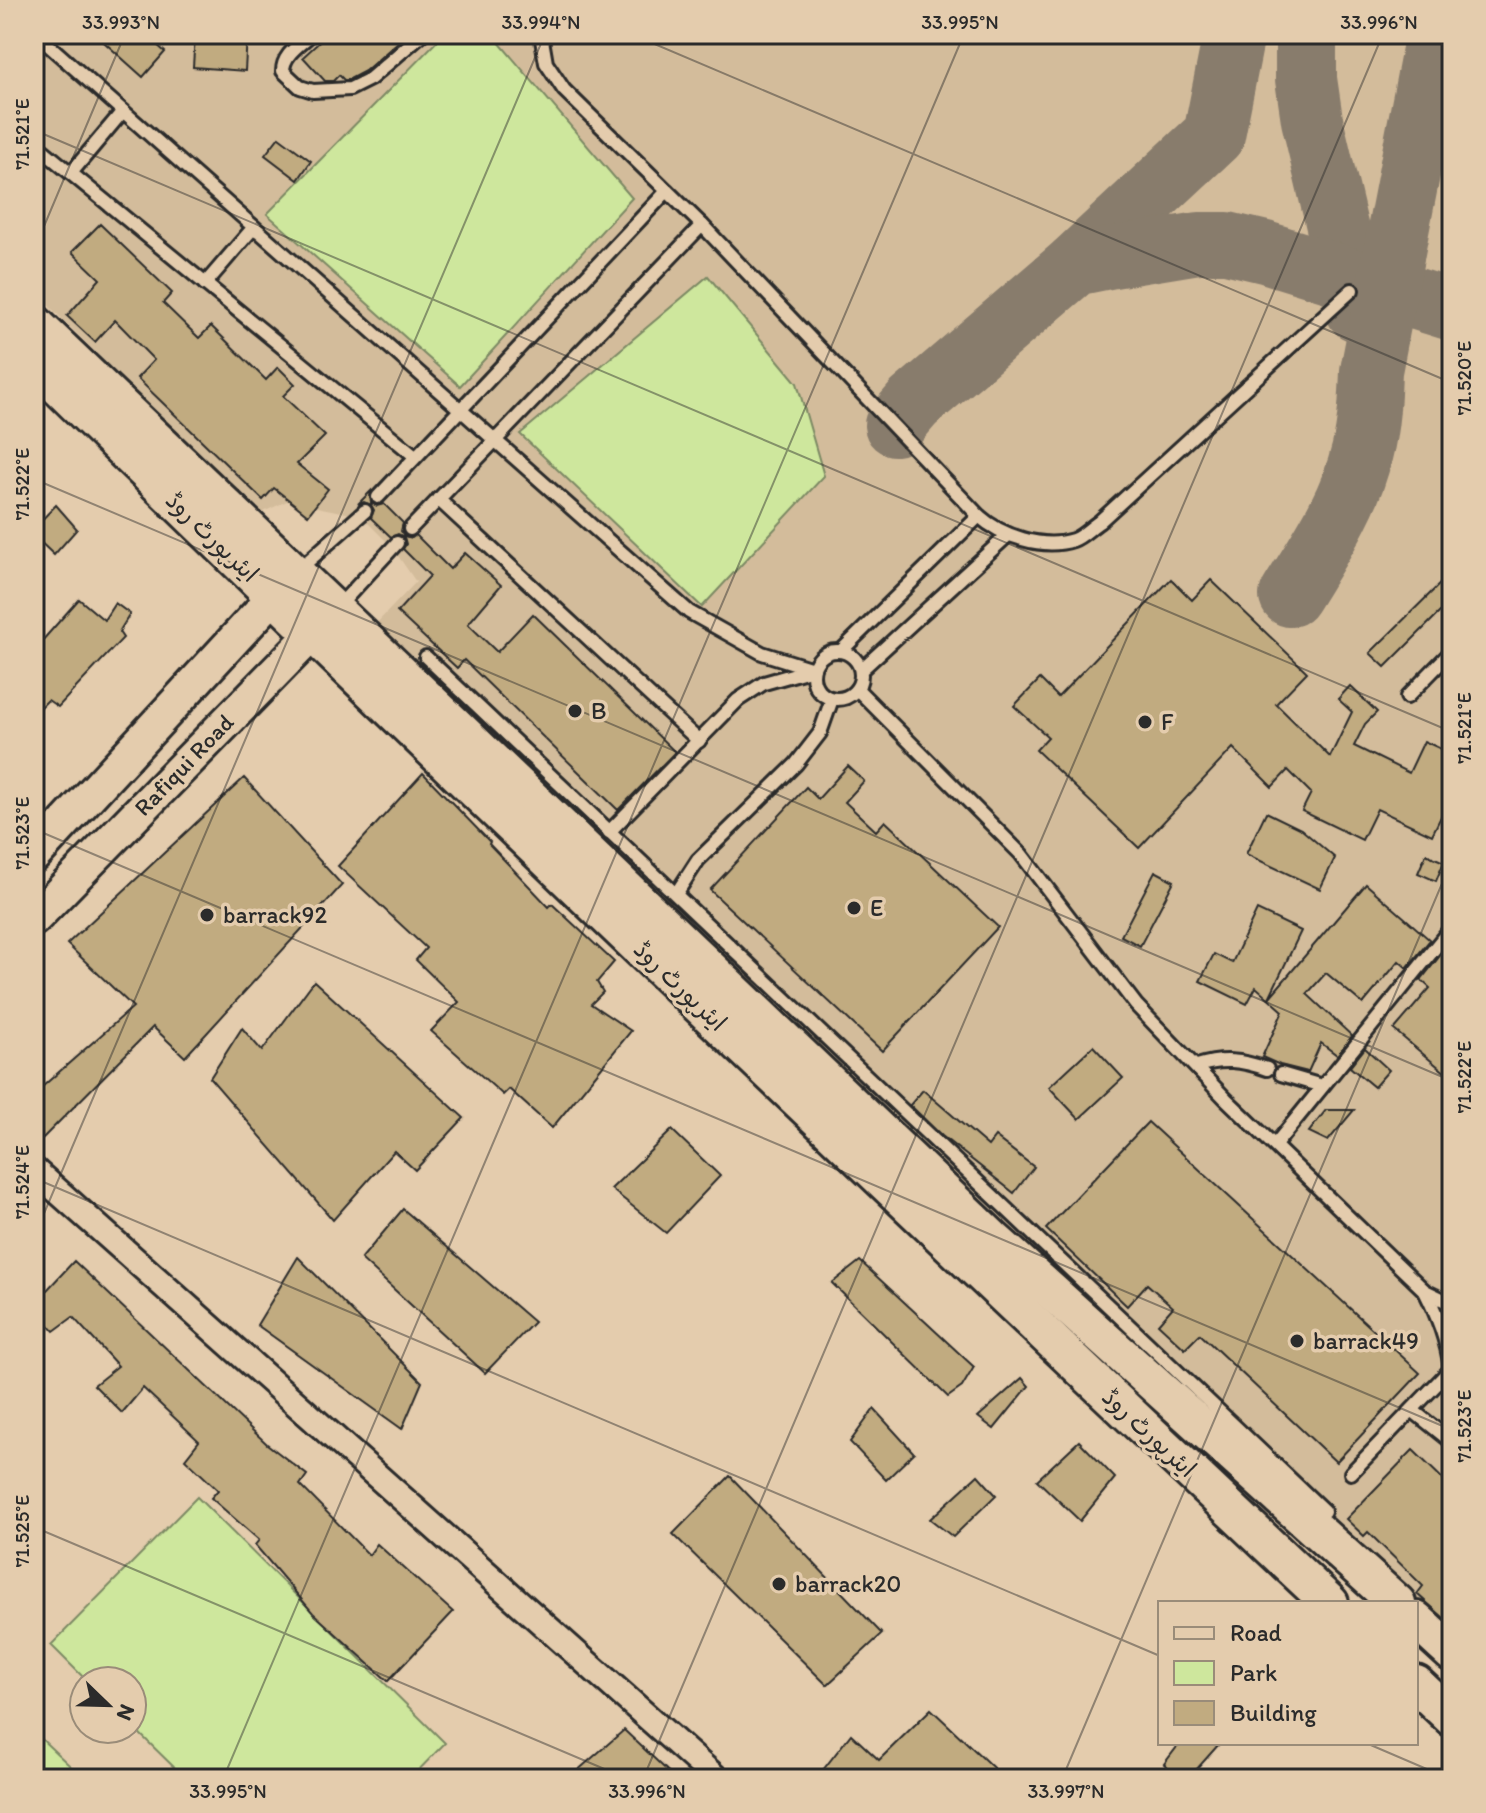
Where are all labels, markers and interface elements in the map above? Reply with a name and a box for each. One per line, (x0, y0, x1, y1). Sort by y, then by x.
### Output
text: 33.993°N (82, 10, 160, 34)
text: 33.994°N (501, 10, 581, 34)
text: 33.995°N (921, 10, 999, 34)
text: 33.996°N (1340, 10, 1418, 34)
text: 71.521°E (10, 98, 34, 170)
text: 71.520°E (1452, 341, 1476, 415)
text: 71.522°E (10, 448, 34, 520)
street label: ایئرپورٹ روڈ (159, 485, 265, 589)
text: 71.521°E (1452, 692, 1476, 764)
place label: B (591, 696, 607, 725)
marker: B (566, 702, 584, 720)
place label: F (1161, 707, 1174, 736)
street label: Rafiqui Road (128, 708, 240, 822)
marker: F (1136, 713, 1154, 731)
text: 71.523°E (10, 797, 34, 869)
place label: E (870, 893, 883, 922)
marker: E (845, 899, 863, 917)
place label: barrack92 (223, 900, 327, 929)
marker: barrack92 (198, 906, 216, 924)
street label: ایئرپورٹ روڈ (627, 934, 733, 1038)
text: 71.522°E (1452, 1041, 1476, 1113)
text: 71.524°E (10, 1145, 34, 1219)
place label: barrack49 (1313, 1326, 1419, 1355)
marker: barrack49 (1288, 1332, 1306, 1350)
street label: ایئرپورٹ روڈ (1096, 1382, 1202, 1484)
text: 71.523°E (1452, 1390, 1476, 1462)
text: 71.525°E (10, 1495, 34, 1567)
place label: barrack20 (795, 1569, 901, 1598)
marker: barrack20 (770, 1575, 788, 1593)
legend (1158, 1601, 1418, 1745)
text: Road (1230, 1618, 1282, 1647)
text: Park (1230, 1658, 1277, 1687)
north arrow (68, 1665, 148, 1745)
text: Building (1230, 1698, 1317, 1727)
text: N (111, 1701, 141, 1725)
text: 33.995°N (189, 1779, 267, 1803)
text: 33.996°N (608, 1779, 686, 1803)
text: 33.997°N (1028, 1779, 1104, 1803)

